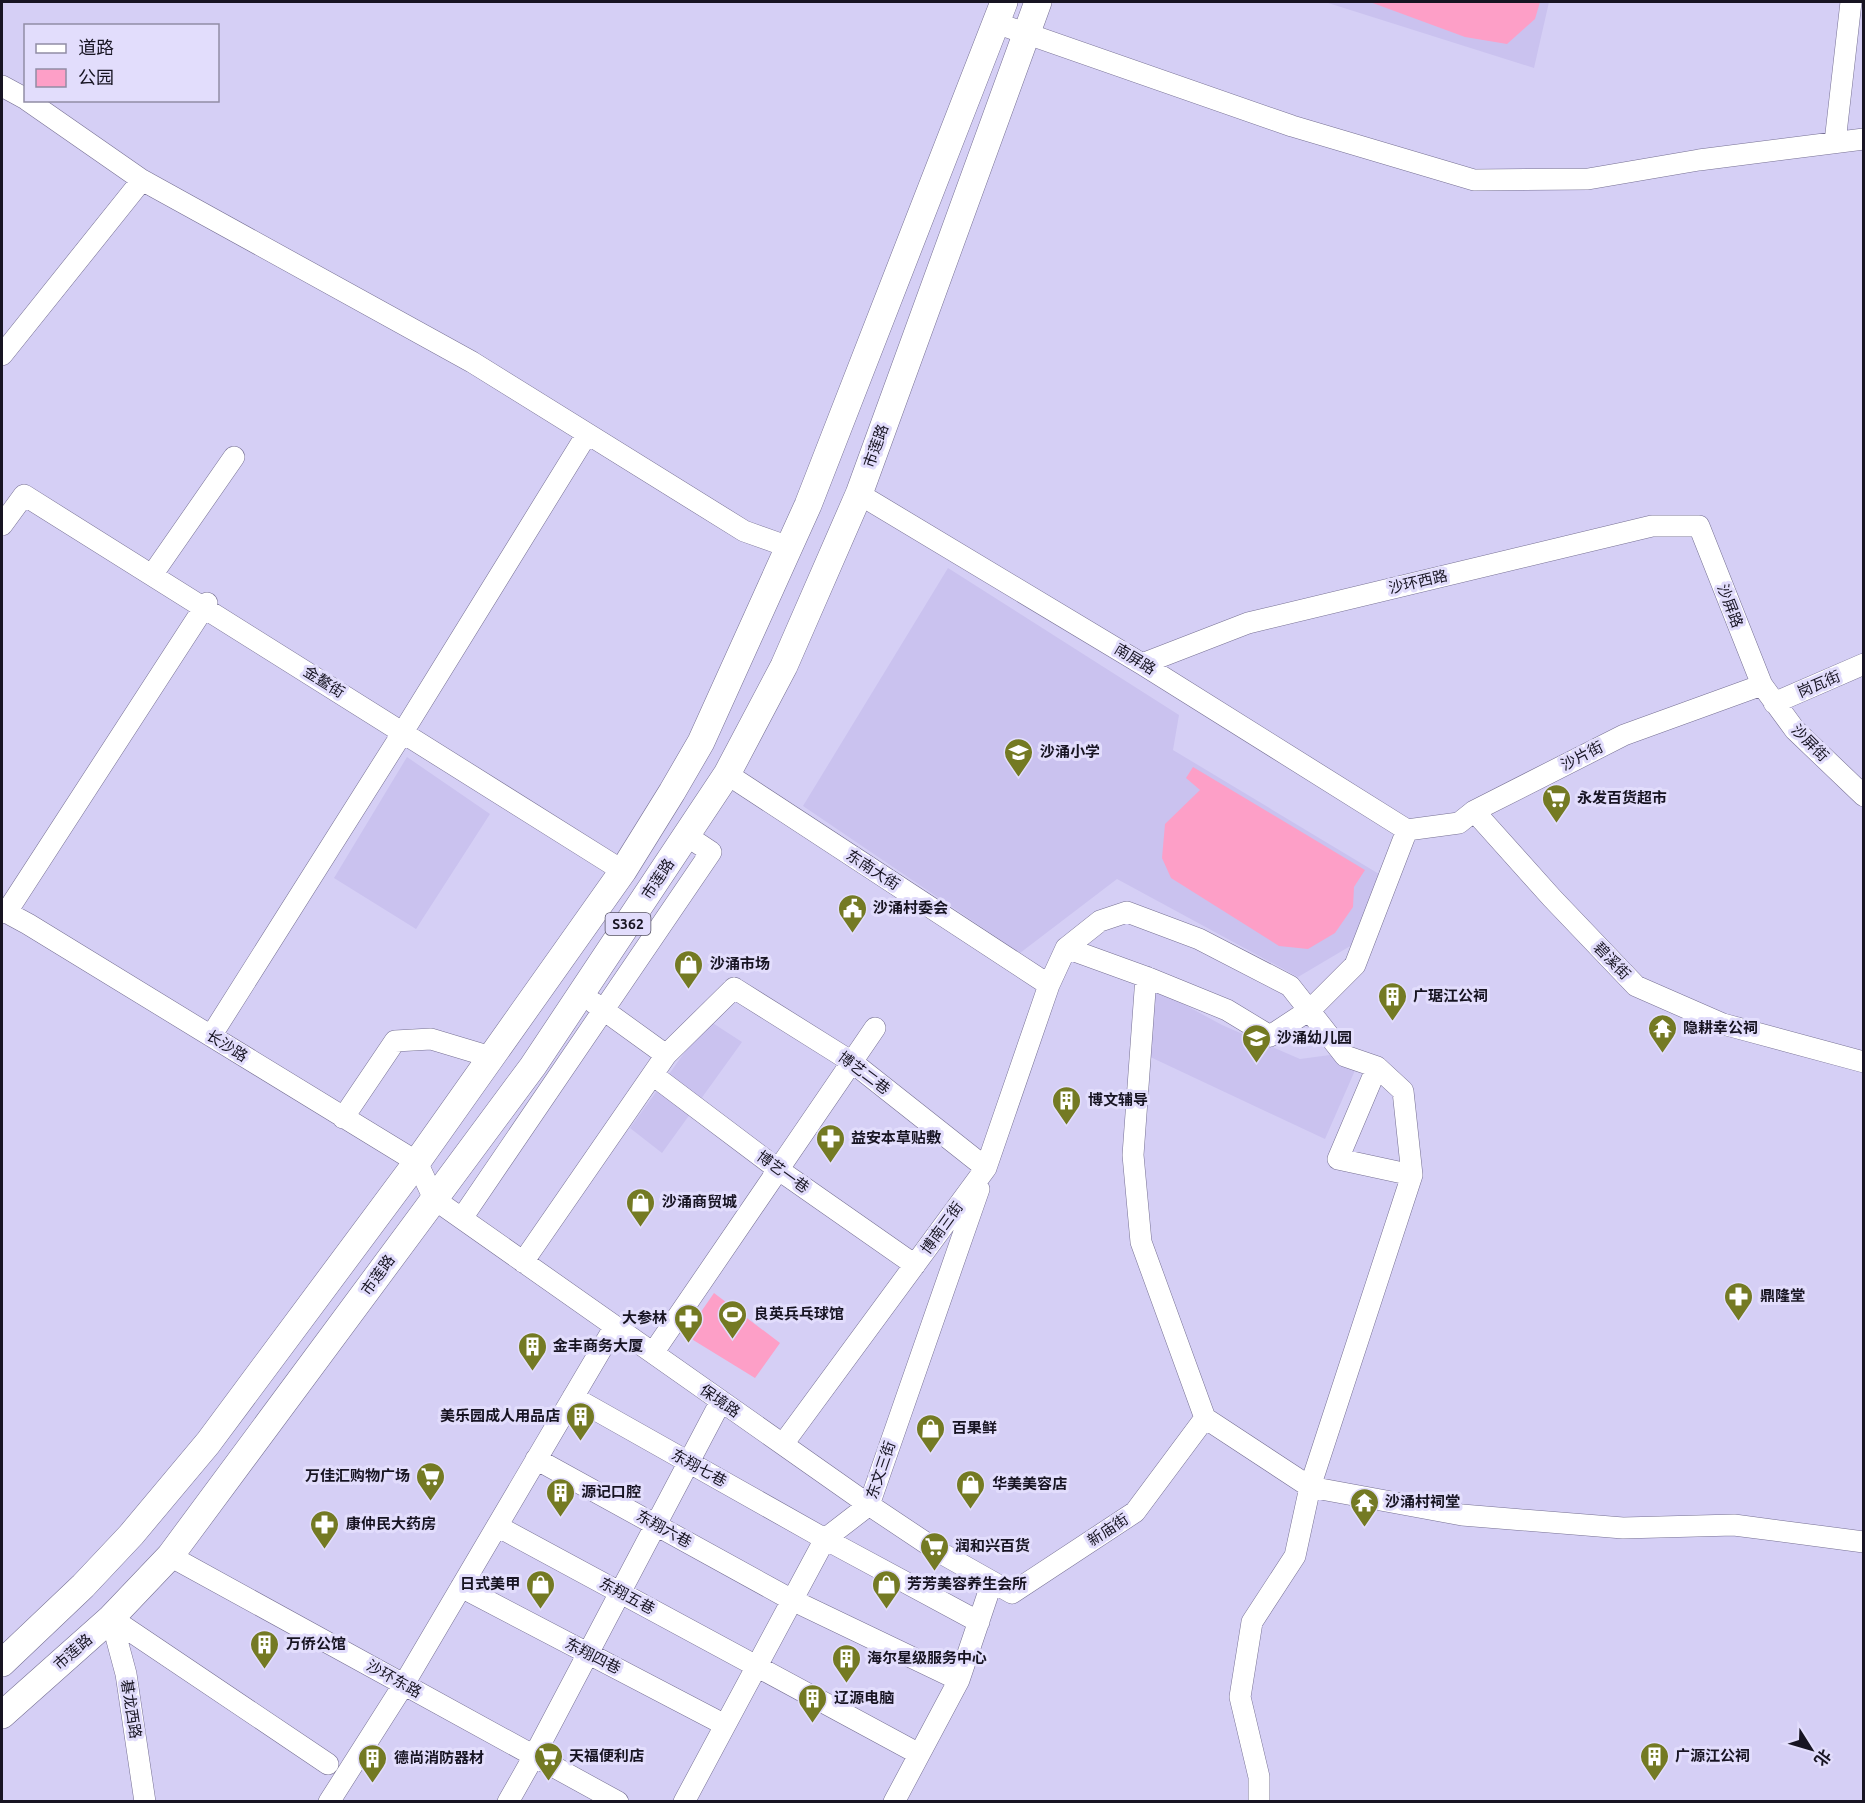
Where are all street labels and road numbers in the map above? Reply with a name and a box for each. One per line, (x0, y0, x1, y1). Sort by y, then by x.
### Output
street label: 市莲路 (860, 422, 891, 470)
street label: 沙环西路 (1387, 566, 1449, 597)
street label: 沙屏路 (1714, 582, 1746, 630)
street label: 南屏路 (1112, 640, 1159, 677)
street label: 金鳌街 (301, 662, 348, 701)
street label: 岗瓦街 (1795, 667, 1843, 700)
street label: 沙屏街 (1788, 721, 1832, 765)
street label: 沙片街 (1558, 738, 1606, 773)
street label: 东南大街 (843, 846, 903, 893)
street label: 市莲路 (638, 855, 677, 902)
road number: S362 (606, 913, 650, 935)
street label: 碧溪街 (1591, 939, 1634, 983)
street label: 长沙路 (204, 1026, 251, 1065)
street label: 博艺二巷 (835, 1048, 893, 1097)
street label: 博艺一巷 (754, 1147, 813, 1196)
street label: 博南三街 (917, 1198, 966, 1257)
street label: 市莲路 (357, 1252, 398, 1298)
street label: 保境路 (697, 1381, 744, 1420)
street label: 东文三街 (863, 1439, 898, 1501)
street label: 东翔七巷 (669, 1446, 730, 1490)
street label: 东翔六巷 (634, 1507, 695, 1551)
street label: 新庙街 (1084, 1510, 1131, 1549)
street label: 东翔五巷 (597, 1574, 658, 1617)
street label: 市莲路 (50, 1630, 95, 1673)
street label: 东翔四巷 (563, 1634, 624, 1677)
street label: 沙环东路 (364, 1657, 425, 1701)
street label: 碁龙西路 (118, 1678, 145, 1740)

